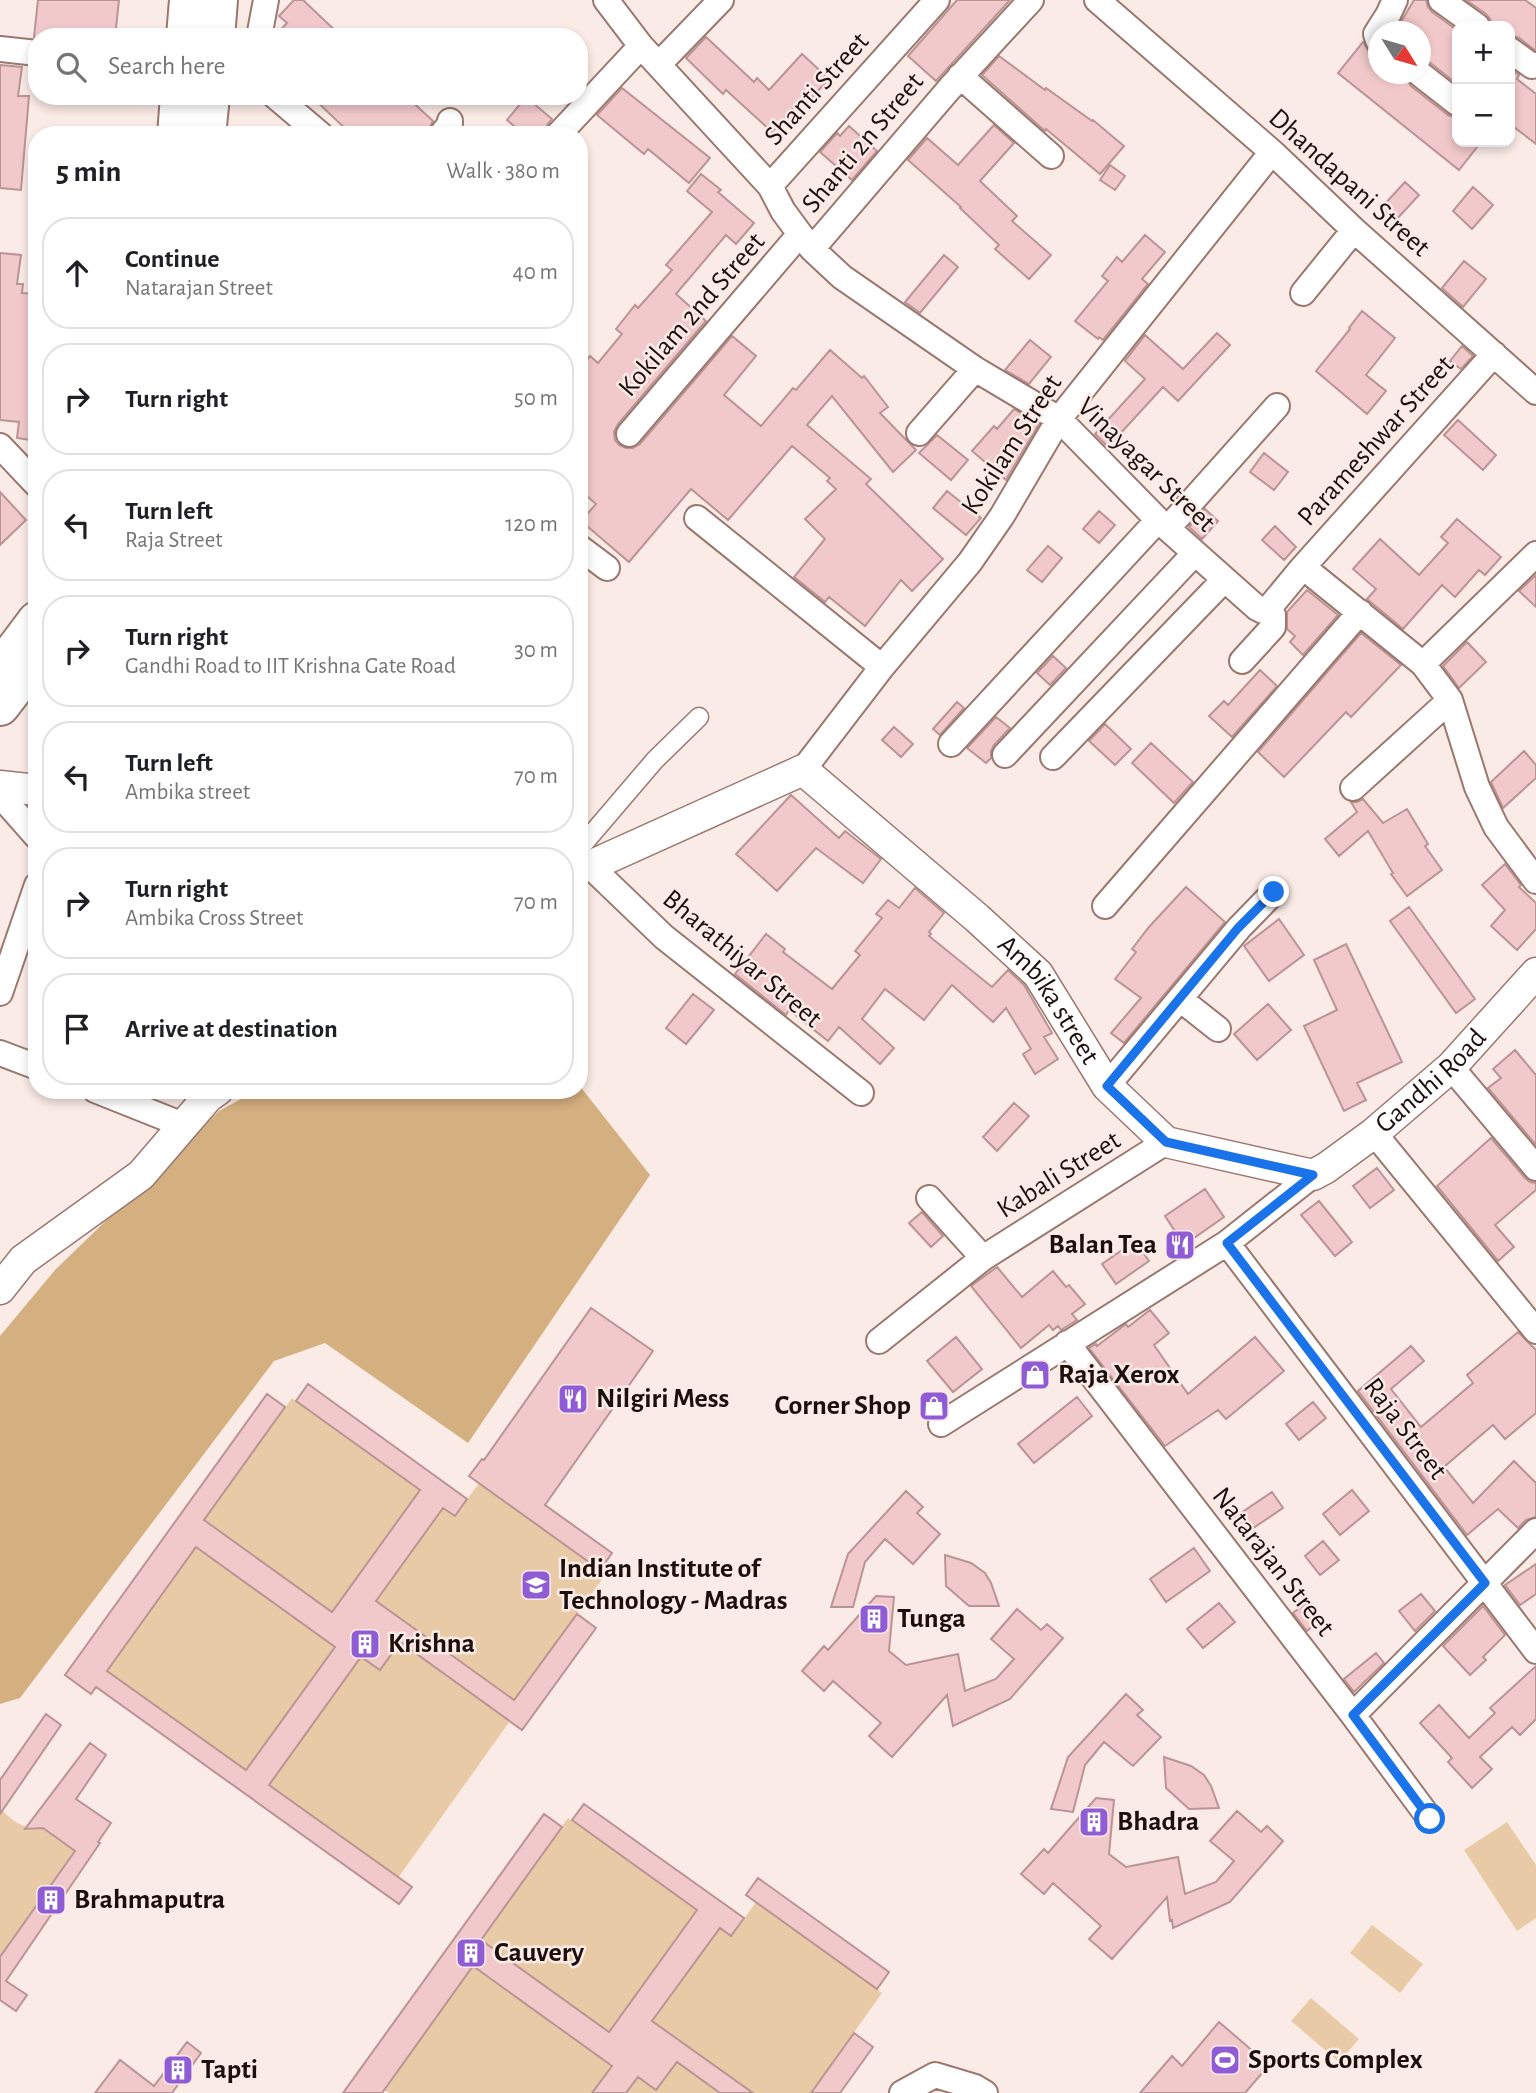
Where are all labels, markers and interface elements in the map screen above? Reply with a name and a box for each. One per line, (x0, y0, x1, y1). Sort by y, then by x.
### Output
north arrow (1368, 21, 1431, 84)
map controls (1452, 21, 1515, 147)
button: + (1452, 21, 1515, 84)
street label: Shanti Street (759, 27, 875, 151)
search box (28, 28, 588, 105)
icon: search (52, 48, 90, 86)
text: Search here (108, 53, 226, 79)
street label: Shanti 2n Street (797, 68, 929, 218)
button: − (1452, 84, 1515, 147)
street label: Dhandapani Street (1263, 104, 1435, 262)
text: 5 min (56, 157, 121, 187)
text: Walk · 380 m (446, 160, 560, 183)
street label: Kokilam 2nd Street (614, 228, 770, 402)
text: Continue (125, 246, 220, 272)
icon: ahead (58, 254, 96, 292)
text: 40 m (513, 261, 558, 284)
text: Natarajan Street (125, 277, 273, 300)
street label: Parameshwar Street (1293, 350, 1459, 531)
street label: Kokilam Street (957, 370, 1067, 520)
icon: right (58, 380, 96, 418)
text: Turn right (125, 386, 228, 412)
text: 50 m (514, 387, 558, 410)
street label: Vinayagar Street (1072, 393, 1220, 537)
text: Turn left (125, 498, 213, 524)
icon: left (58, 506, 96, 544)
text: 120 m (505, 513, 558, 536)
text: Raja Street (125, 529, 223, 552)
text: Turn right (125, 624, 228, 650)
icon: right (58, 632, 96, 670)
text: 30 m (514, 639, 558, 662)
text: Gandhi Road to IIT Krishna Gate Road (125, 655, 456, 678)
text: Turn left (125, 750, 213, 776)
icon: left (58, 758, 96, 796)
text: 70 m (514, 765, 558, 788)
text: Ambika street (125, 781, 250, 804)
text: Turn right (125, 876, 228, 902)
route end (1258, 876, 1289, 907)
icon: right (58, 884, 96, 922)
street label: Bharathiyar Street (657, 885, 827, 1033)
text: 70 m (514, 891, 558, 914)
text: Ambika Cross Street (125, 907, 303, 930)
street label: Ambika street (992, 930, 1104, 1069)
icon: arrive (58, 1010, 96, 1048)
text: Arrive at destination (125, 1016, 338, 1042)
street label: Gandhi Road (1370, 1024, 1492, 1139)
street label: Kabali Street (992, 1126, 1126, 1224)
restaurant icon: Balan Tea (1163, 1228, 1197, 1262)
place label: Balan Tea (1049, 1231, 1157, 1259)
shop icon: Raja Xerox (1018, 1358, 1052, 1392)
place label: Raja Xerox (1058, 1361, 1180, 1389)
street label: Raja Street (1358, 1373, 1452, 1485)
restaurant icon: Nilgiri Mess (556, 1382, 590, 1416)
place label: Nilgiri Mess (596, 1385, 729, 1413)
shop icon: Corner Shop (917, 1389, 951, 1423)
place label: Corner Shop (775, 1392, 911, 1420)
street label: Natarajan Street (1207, 1483, 1339, 1642)
place label: Indian Institute of Technology - Madras (559, 1555, 787, 1615)
school or university icon: Indian Institute of Technology - Madras (519, 1568, 553, 1602)
building icon: Tunga (857, 1602, 891, 1636)
place label: Tunga (897, 1605, 966, 1633)
building icon: Krishna (348, 1627, 382, 1661)
place label: Krishna (388, 1630, 475, 1658)
route start (1414, 1803, 1445, 1834)
building icon: Bhadra (1077, 1805, 1111, 1839)
place label: Bhadra (1117, 1808, 1199, 1836)
building icon: Brahmaputra (34, 1883, 68, 1917)
place label: Brahmaputra (74, 1886, 225, 1914)
building icon: Cauvery (454, 1936, 488, 1970)
place label: Cauvery (494, 1939, 585, 1967)
sports icon: Sports Complex (1208, 2043, 1242, 2077)
place label: Sports Complex (1248, 2046, 1423, 2074)
building icon: Tapti (161, 2053, 195, 2087)
place label: Tapti (201, 2056, 258, 2084)

